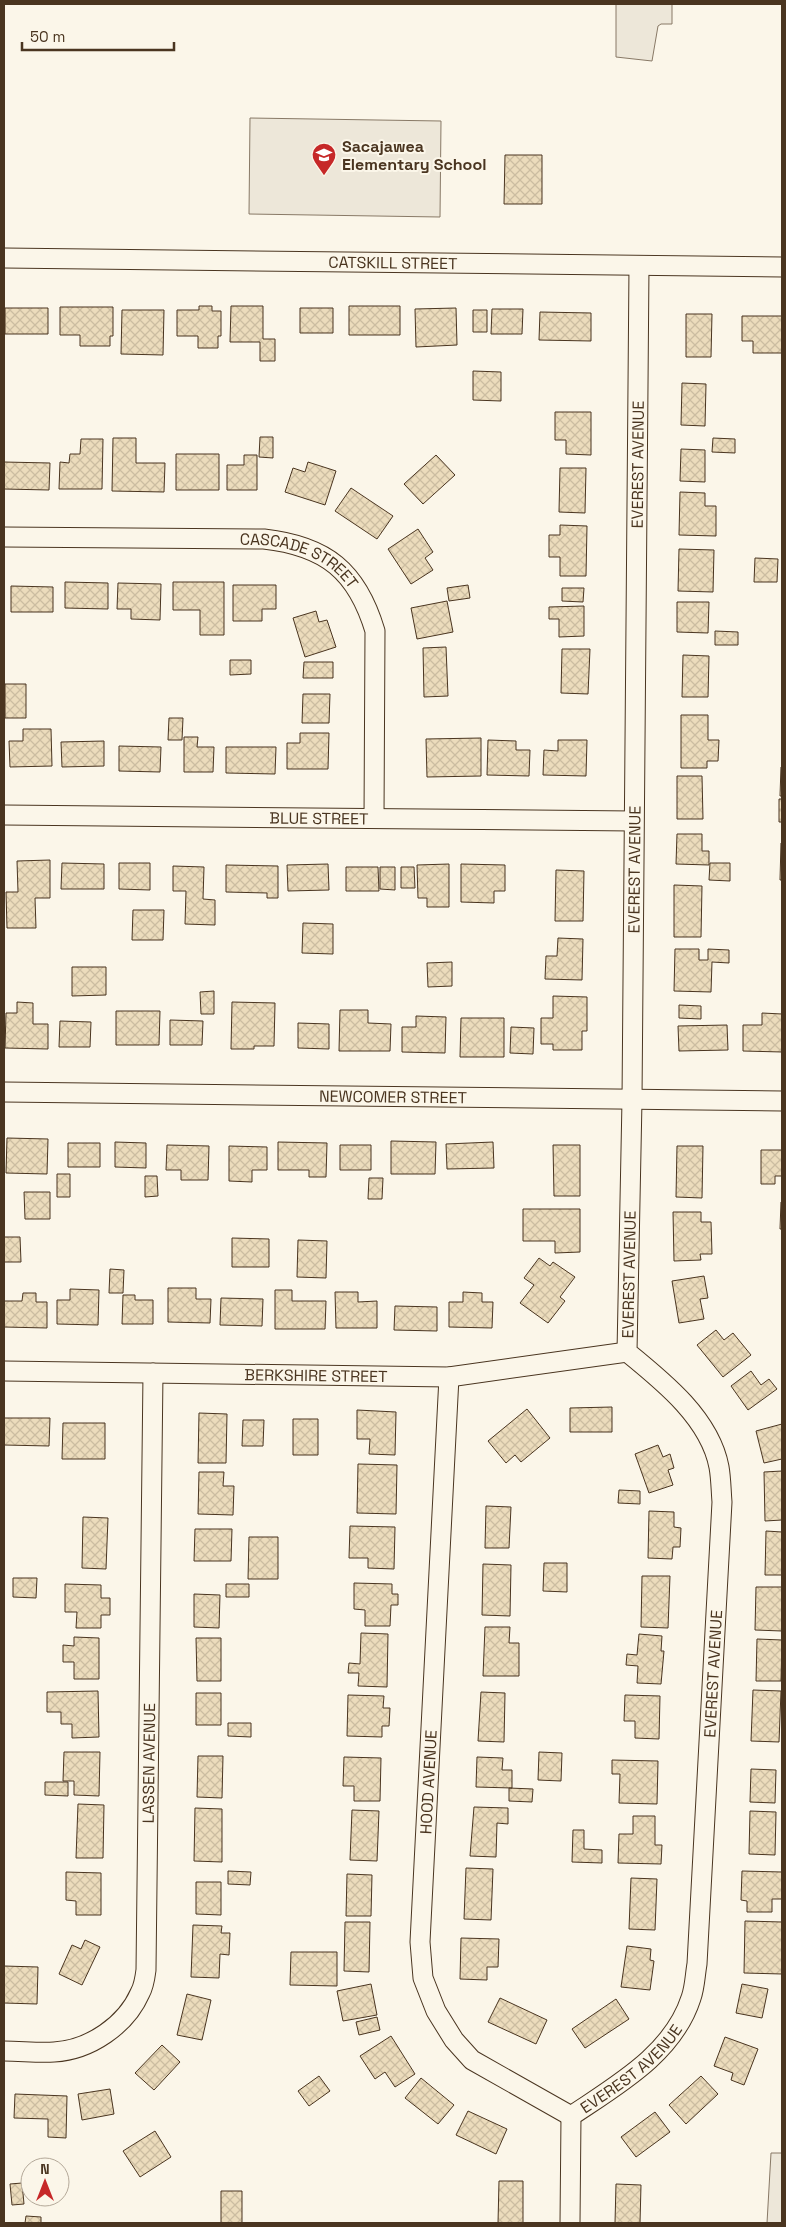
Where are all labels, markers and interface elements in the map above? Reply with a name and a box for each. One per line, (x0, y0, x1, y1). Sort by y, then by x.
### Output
scale bar (22, 20, 175, 52)
text: 50 m (30, 27, 65, 46)
place label: Sacajawea Elementary School (342, 136, 486, 175)
school or university icon: Sacajawea Elementary School (311, 142, 337, 176)
street label: CATSKILL STREET (328, 252, 458, 274)
street label: EVEREST AVENUE (627, 401, 649, 529)
street label: CASCADE STREET (240, 529, 363, 593)
street label: EVEREST AVENUE (623, 806, 645, 934)
street label: BLUE STREET (269, 808, 369, 829)
street label: NEWCOMER STREET (319, 1086, 467, 1108)
street label: EVEREST AVENUE (617, 1210, 641, 1339)
street label: BERKSHIRE STREET (244, 1364, 388, 1387)
street label: EVEREST AVENUE (699, 1609, 727, 1738)
street label: LASSEN AVENUE (138, 1703, 160, 1824)
street label: HOOD AVENUE (415, 1729, 442, 1835)
street label: EVEREST AVENUE (576, 2020, 687, 2118)
north arrow (20, 2157, 70, 2207)
text: N (40, 2160, 50, 2178)

